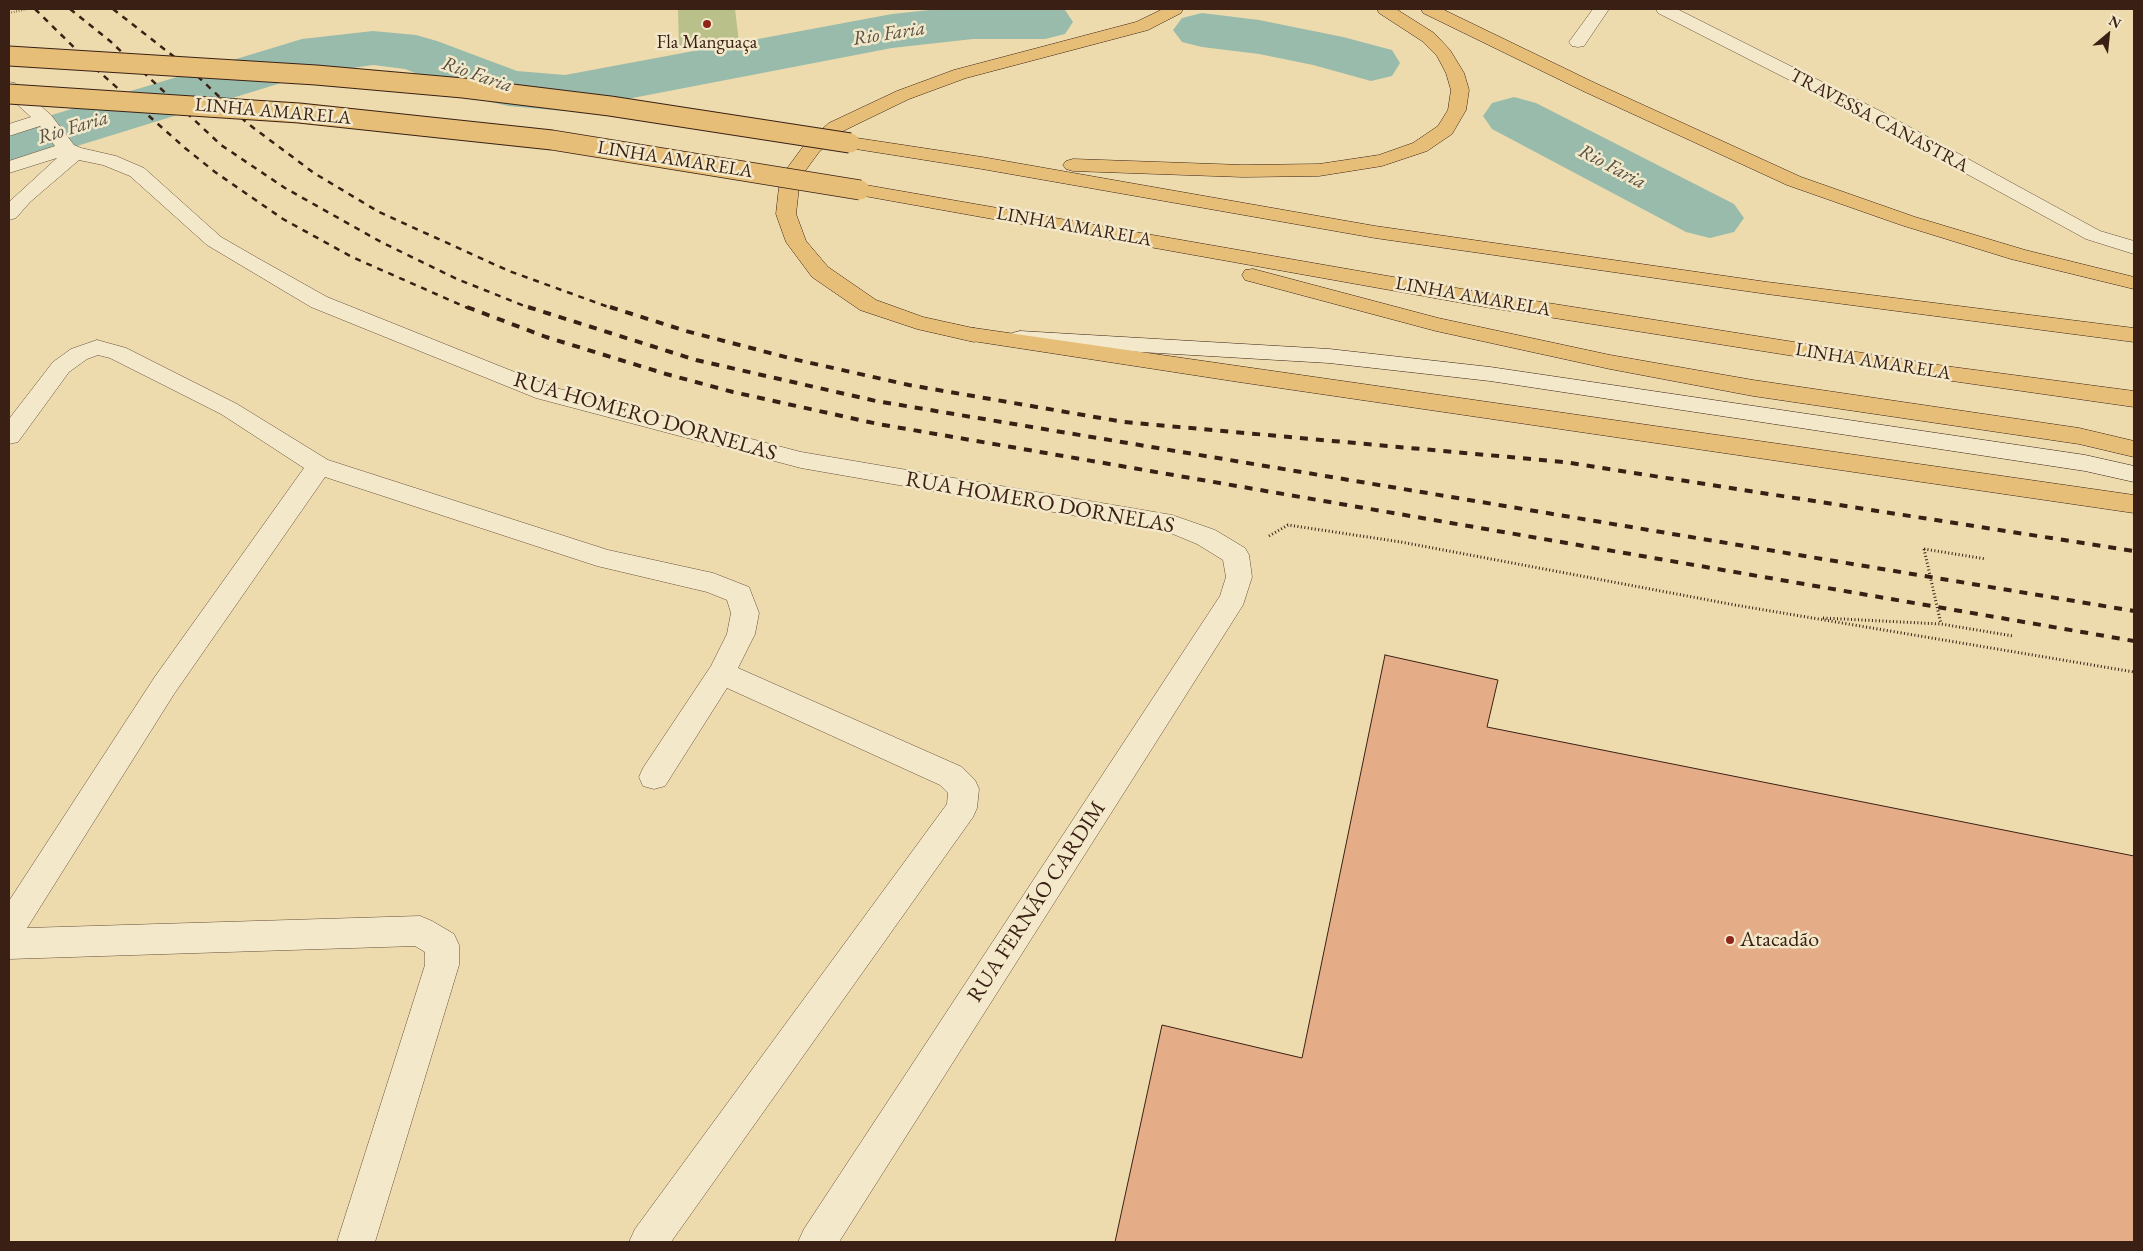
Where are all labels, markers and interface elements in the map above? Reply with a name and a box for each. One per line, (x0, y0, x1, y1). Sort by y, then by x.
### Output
north arrow (2083, 10, 2133, 60)
text: N (2106, 11, 2124, 32)
water label: Rio Faria (851, 16, 927, 52)
marker: Fla Manguaça (701, 18, 713, 30)
place label: Fla Manguaça (657, 32, 757, 54)
water label: Rio Faria (439, 52, 515, 98)
street label: TRAVESSA CANASTRA (1786, 64, 1972, 178)
street label: LINHA AMARELA (194, 94, 352, 130)
water label: Rio Faria (35, 106, 111, 150)
street label: LINHA AMARELA (596, 136, 754, 184)
water label: Rio Faria (1574, 139, 1650, 195)
street label: LINHA AMARELA (995, 202, 1153, 252)
street label: LINHA AMARELA (1394, 272, 1552, 322)
street label: LINHA AMARELA (1794, 338, 1952, 386)
street label: RUA HOMERO DORNELAS (510, 367, 780, 467)
street label: RUA HOMERO DORNELAS (904, 466, 1176, 540)
street label: RUA FERNÃO CARDIM (962, 796, 1112, 1008)
place label: Atacadão (1740, 927, 1819, 953)
marker: Atacadão (1724, 934, 1736, 946)

